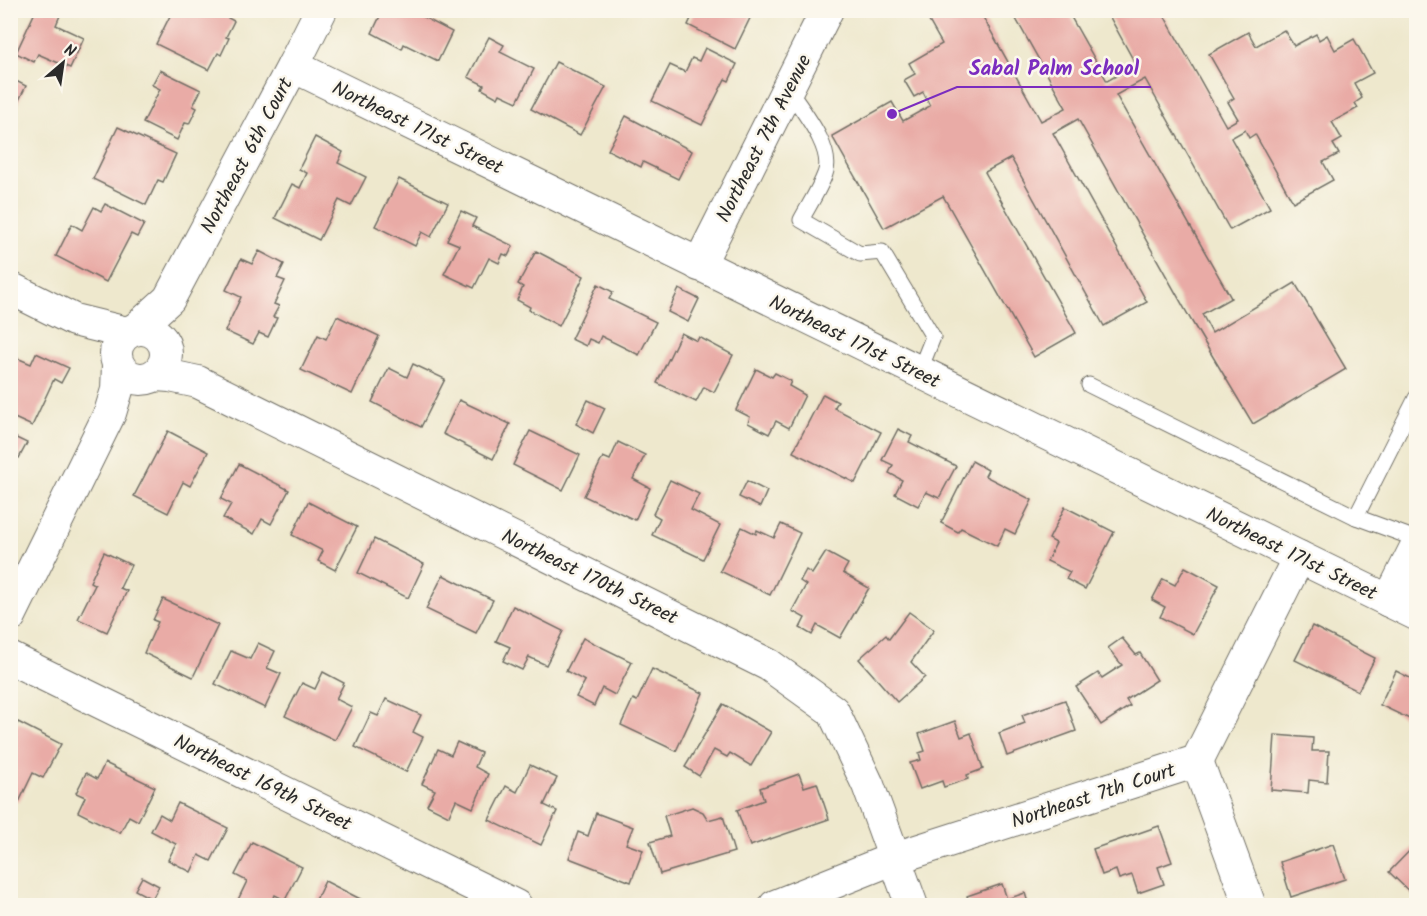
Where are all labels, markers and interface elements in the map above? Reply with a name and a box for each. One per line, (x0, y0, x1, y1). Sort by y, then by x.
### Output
north arrow (33, 33, 93, 93)
text: N (59, 38, 80, 65)
callout: Sabal Palm School (957, 48, 1151, 87)
street label: Northeast 7th Avenue (709, 49, 821, 229)
text: Sabal Palm School (969, 53, 1139, 86)
street label: Northeast 6th Court (193, 72, 303, 240)
street label: Northeast 171st Street (326, 73, 508, 184)
street label: Northeast 171st Street (763, 287, 945, 398)
street label: Northeast 171st Street (1200, 499, 1382, 610)
street label: Northeast 170th Street (495, 521, 683, 635)
street label: Northeast 169th Street (168, 727, 357, 841)
street label: Northeast 7th Court (1007, 755, 1180, 839)

